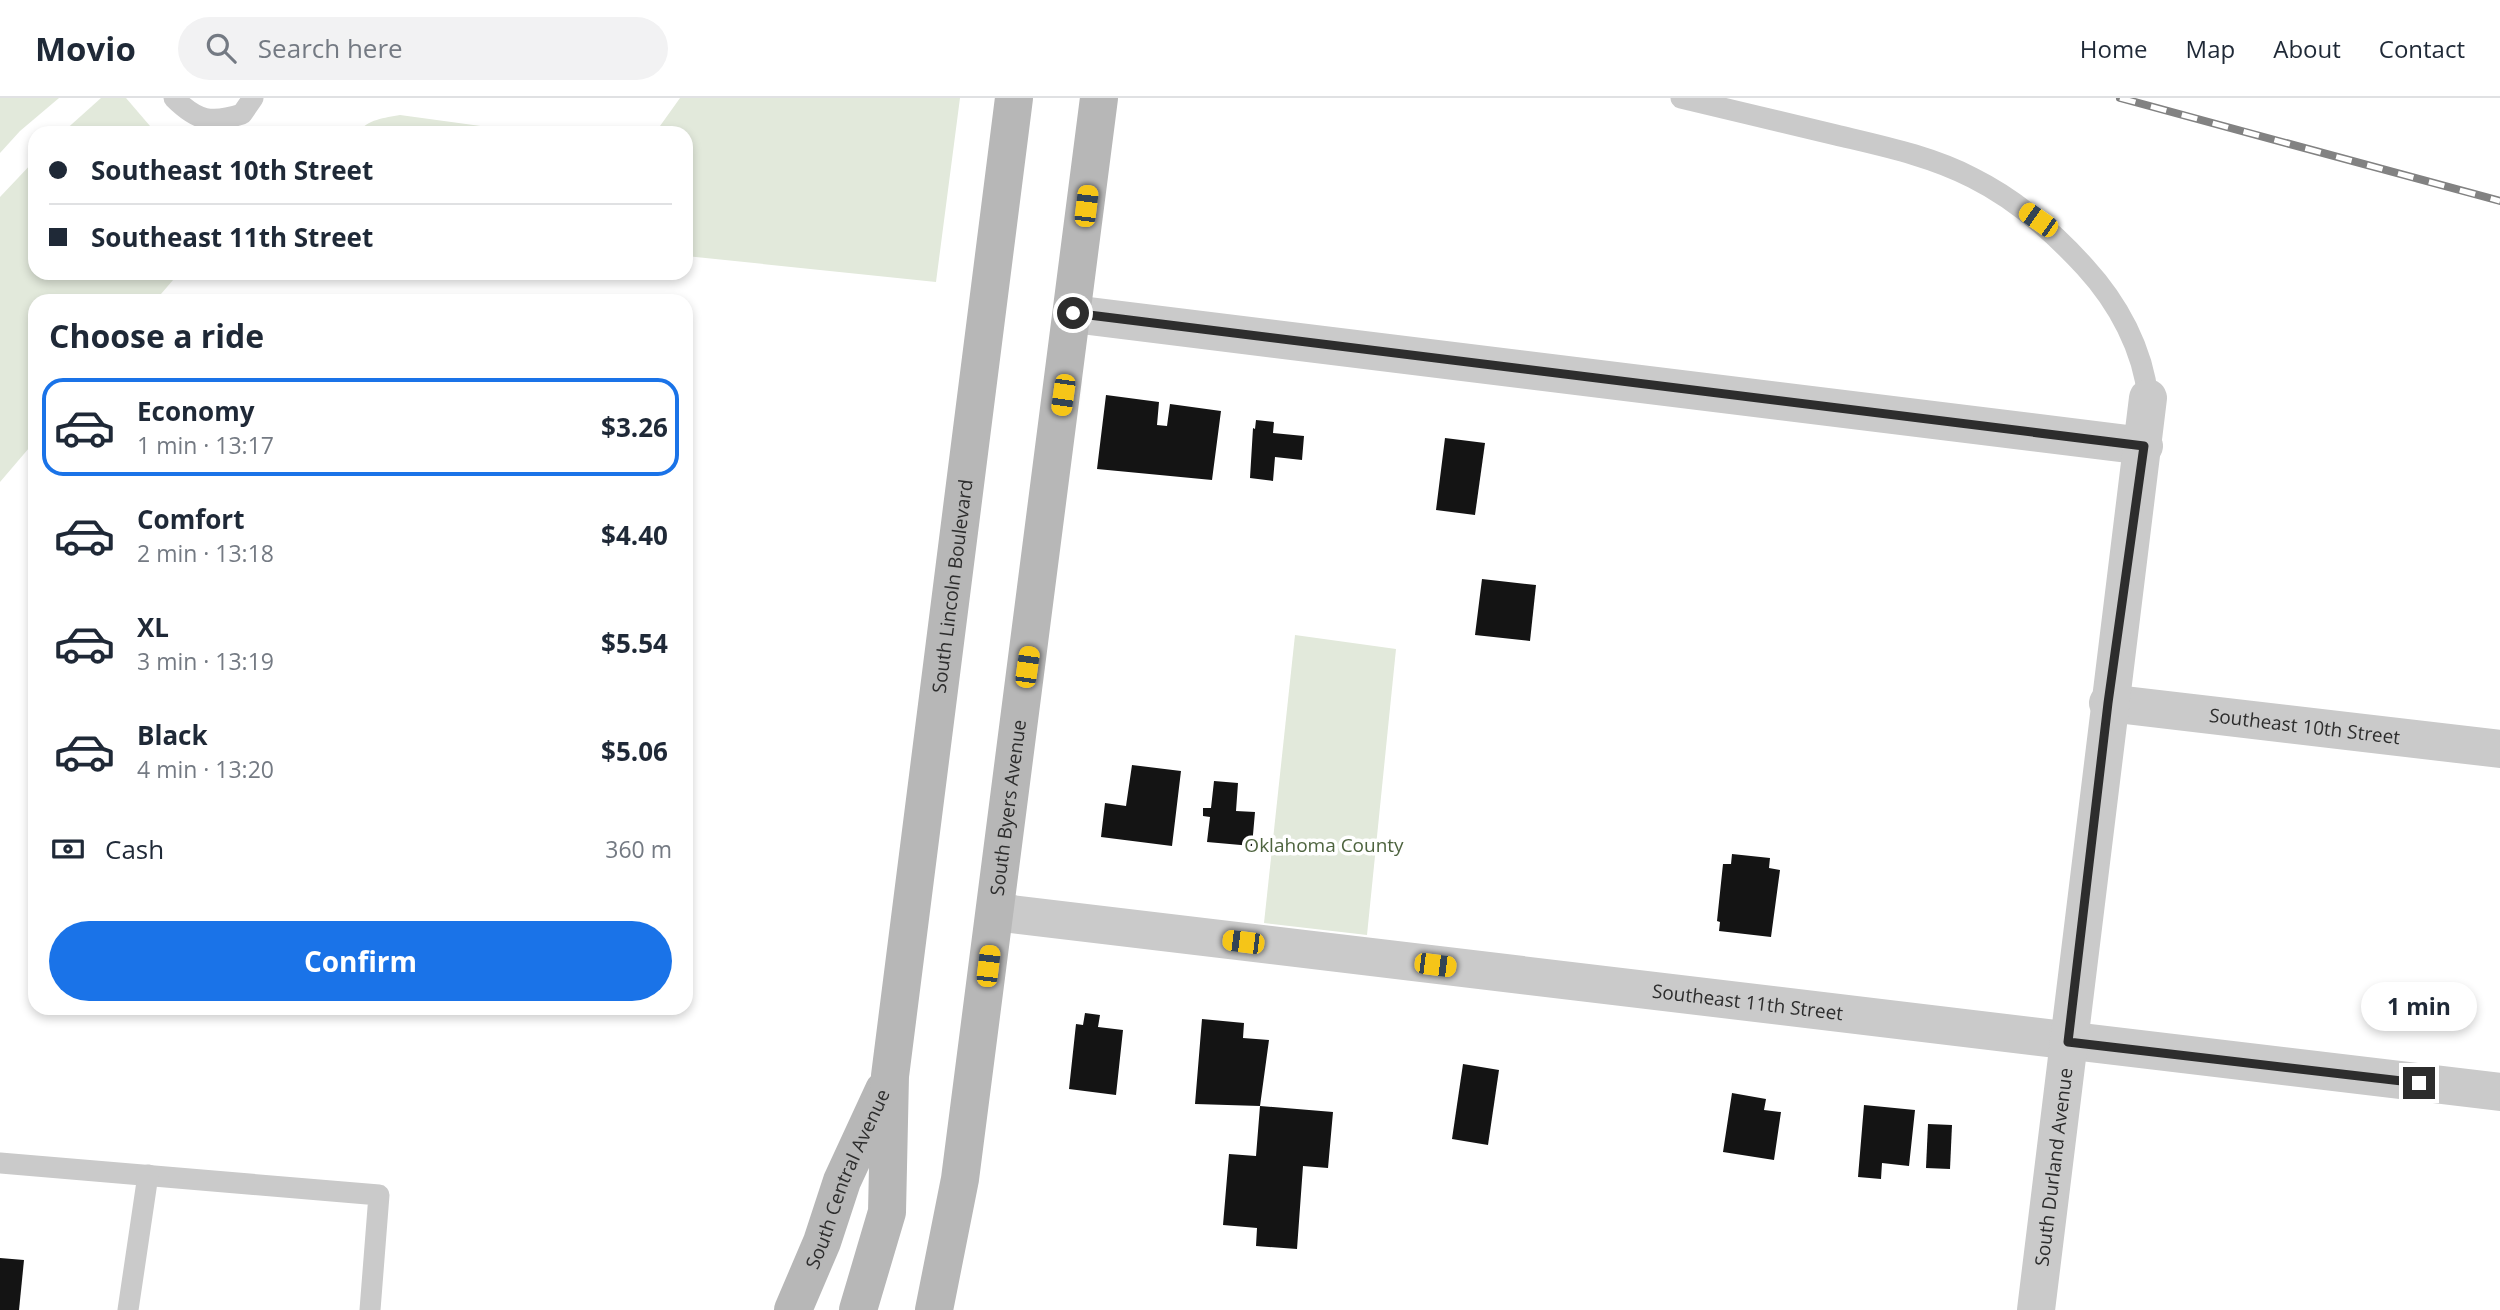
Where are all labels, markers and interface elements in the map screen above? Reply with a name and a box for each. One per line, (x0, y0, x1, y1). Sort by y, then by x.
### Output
search box (178, 17, 668, 80)
text: Movio (35, 26, 136, 71)
icon: search (202, 29, 240, 67)
text: Search here (258, 30, 403, 66)
text: Home (2080, 32, 2148, 65)
text: Map (2186, 32, 2235, 65)
text: About (2273, 32, 2341, 65)
text: Contact (2379, 32, 2465, 65)
text: Southeast 10th Street (91, 152, 373, 188)
car (1074, 184, 1099, 228)
car (2015, 199, 2062, 241)
text: Southeast 11th Street (91, 219, 373, 255)
route start (1057, 297, 1089, 329)
text: Choose a ride (49, 314, 264, 357)
car (1050, 373, 1077, 417)
text: Economy (137, 393, 255, 429)
icon: car (53, 396, 116, 459)
text: $3.26 (601, 409, 668, 445)
text: 1 min · 13:17 (137, 429, 274, 461)
street label: South Lincoln Boulevard (926, 478, 979, 695)
text: Comfort (137, 501, 244, 537)
icon: car (53, 504, 116, 567)
text: $4.40 (601, 517, 668, 553)
text: 2 min · 13:18 (137, 537, 274, 569)
text: XL (137, 609, 169, 645)
icon: car (53, 612, 116, 675)
text: $5.54 (601, 625, 668, 661)
text: 3 min · 13:19 (137, 645, 274, 677)
car (1014, 645, 1041, 689)
street label: Southeast 10th Street (2208, 702, 2402, 750)
text: Black (137, 717, 208, 753)
street label: South Byers Avenue (984, 718, 1032, 897)
icon: car (53, 720, 116, 783)
text: $5.06 (601, 733, 668, 769)
text: 4 min · 13:20 (137, 753, 274, 785)
icon: cash (49, 830, 87, 868)
text: Cash (105, 831, 164, 867)
park label: Oklahoma County (1244, 832, 1404, 858)
text: 360 m (605, 833, 672, 865)
button: Confirm (49, 921, 672, 1001)
car (1221, 929, 1266, 955)
car (976, 944, 1001, 988)
car (1413, 952, 1458, 978)
street label: Southeast 11th Street (1651, 978, 1845, 1026)
callout: 1 min (2361, 982, 2477, 1030)
text: 1 min (2387, 990, 2451, 1022)
street label: South Durland Avenue (2028, 1066, 2079, 1268)
route end (2403, 1067, 2435, 1099)
street label: South Central Avenue (799, 1085, 896, 1273)

